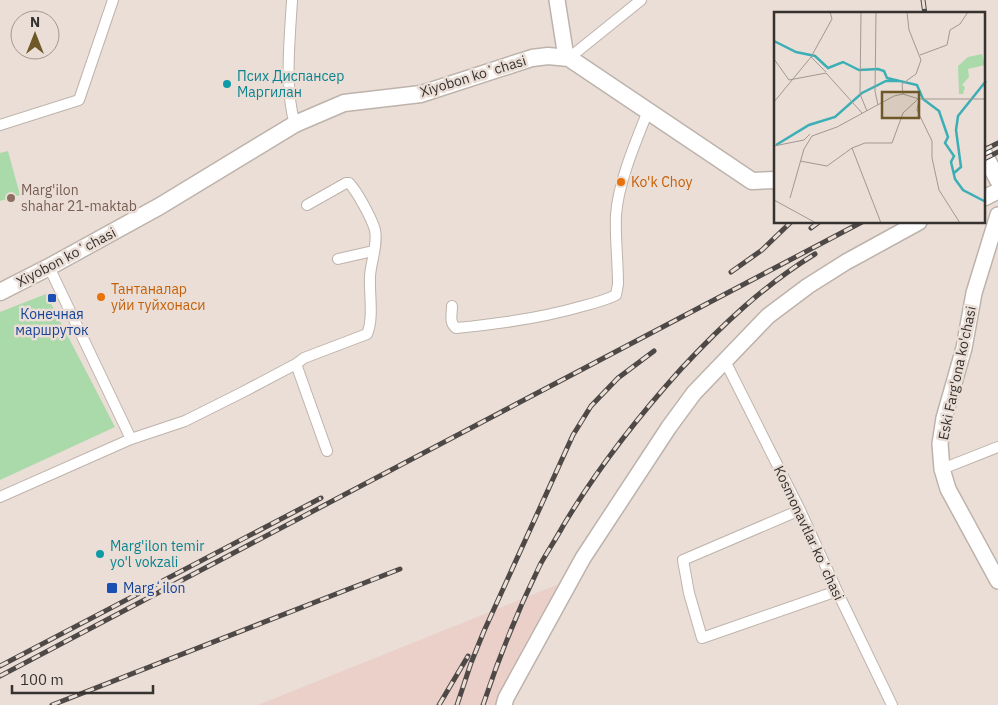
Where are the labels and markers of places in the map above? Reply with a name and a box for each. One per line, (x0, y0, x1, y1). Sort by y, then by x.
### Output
place label: Псих Диспансер Маргилан (237, 67, 344, 101)
marker: Псих Диспансер Маргилан (221, 78, 233, 90)
place label: Ko'k Choy (631, 173, 693, 191)
marker: Ko'k Choy (615, 176, 627, 188)
place label: Marg'ilon shahar 21-maktab (21, 181, 137, 215)
marker: Marg'ilon shahar 21-maktab (5, 192, 17, 204)
place label: Тантаналар уйи туйхонаси (111, 280, 205, 314)
marker: Тантаналар уйи туйхонаси (95, 291, 107, 303)
marker: Конечная маршруток (46, 292, 58, 304)
place label: Конечная маршруток (15, 305, 89, 339)
place label: Marg'ilon temir yo'l vokzali (110, 537, 204, 571)
marker: Marg'ilon temir yo'l vokzali (94, 548, 106, 560)
place label: Margʻilon (123, 579, 186, 597)
marker: Margʻilon (105, 581, 119, 595)

